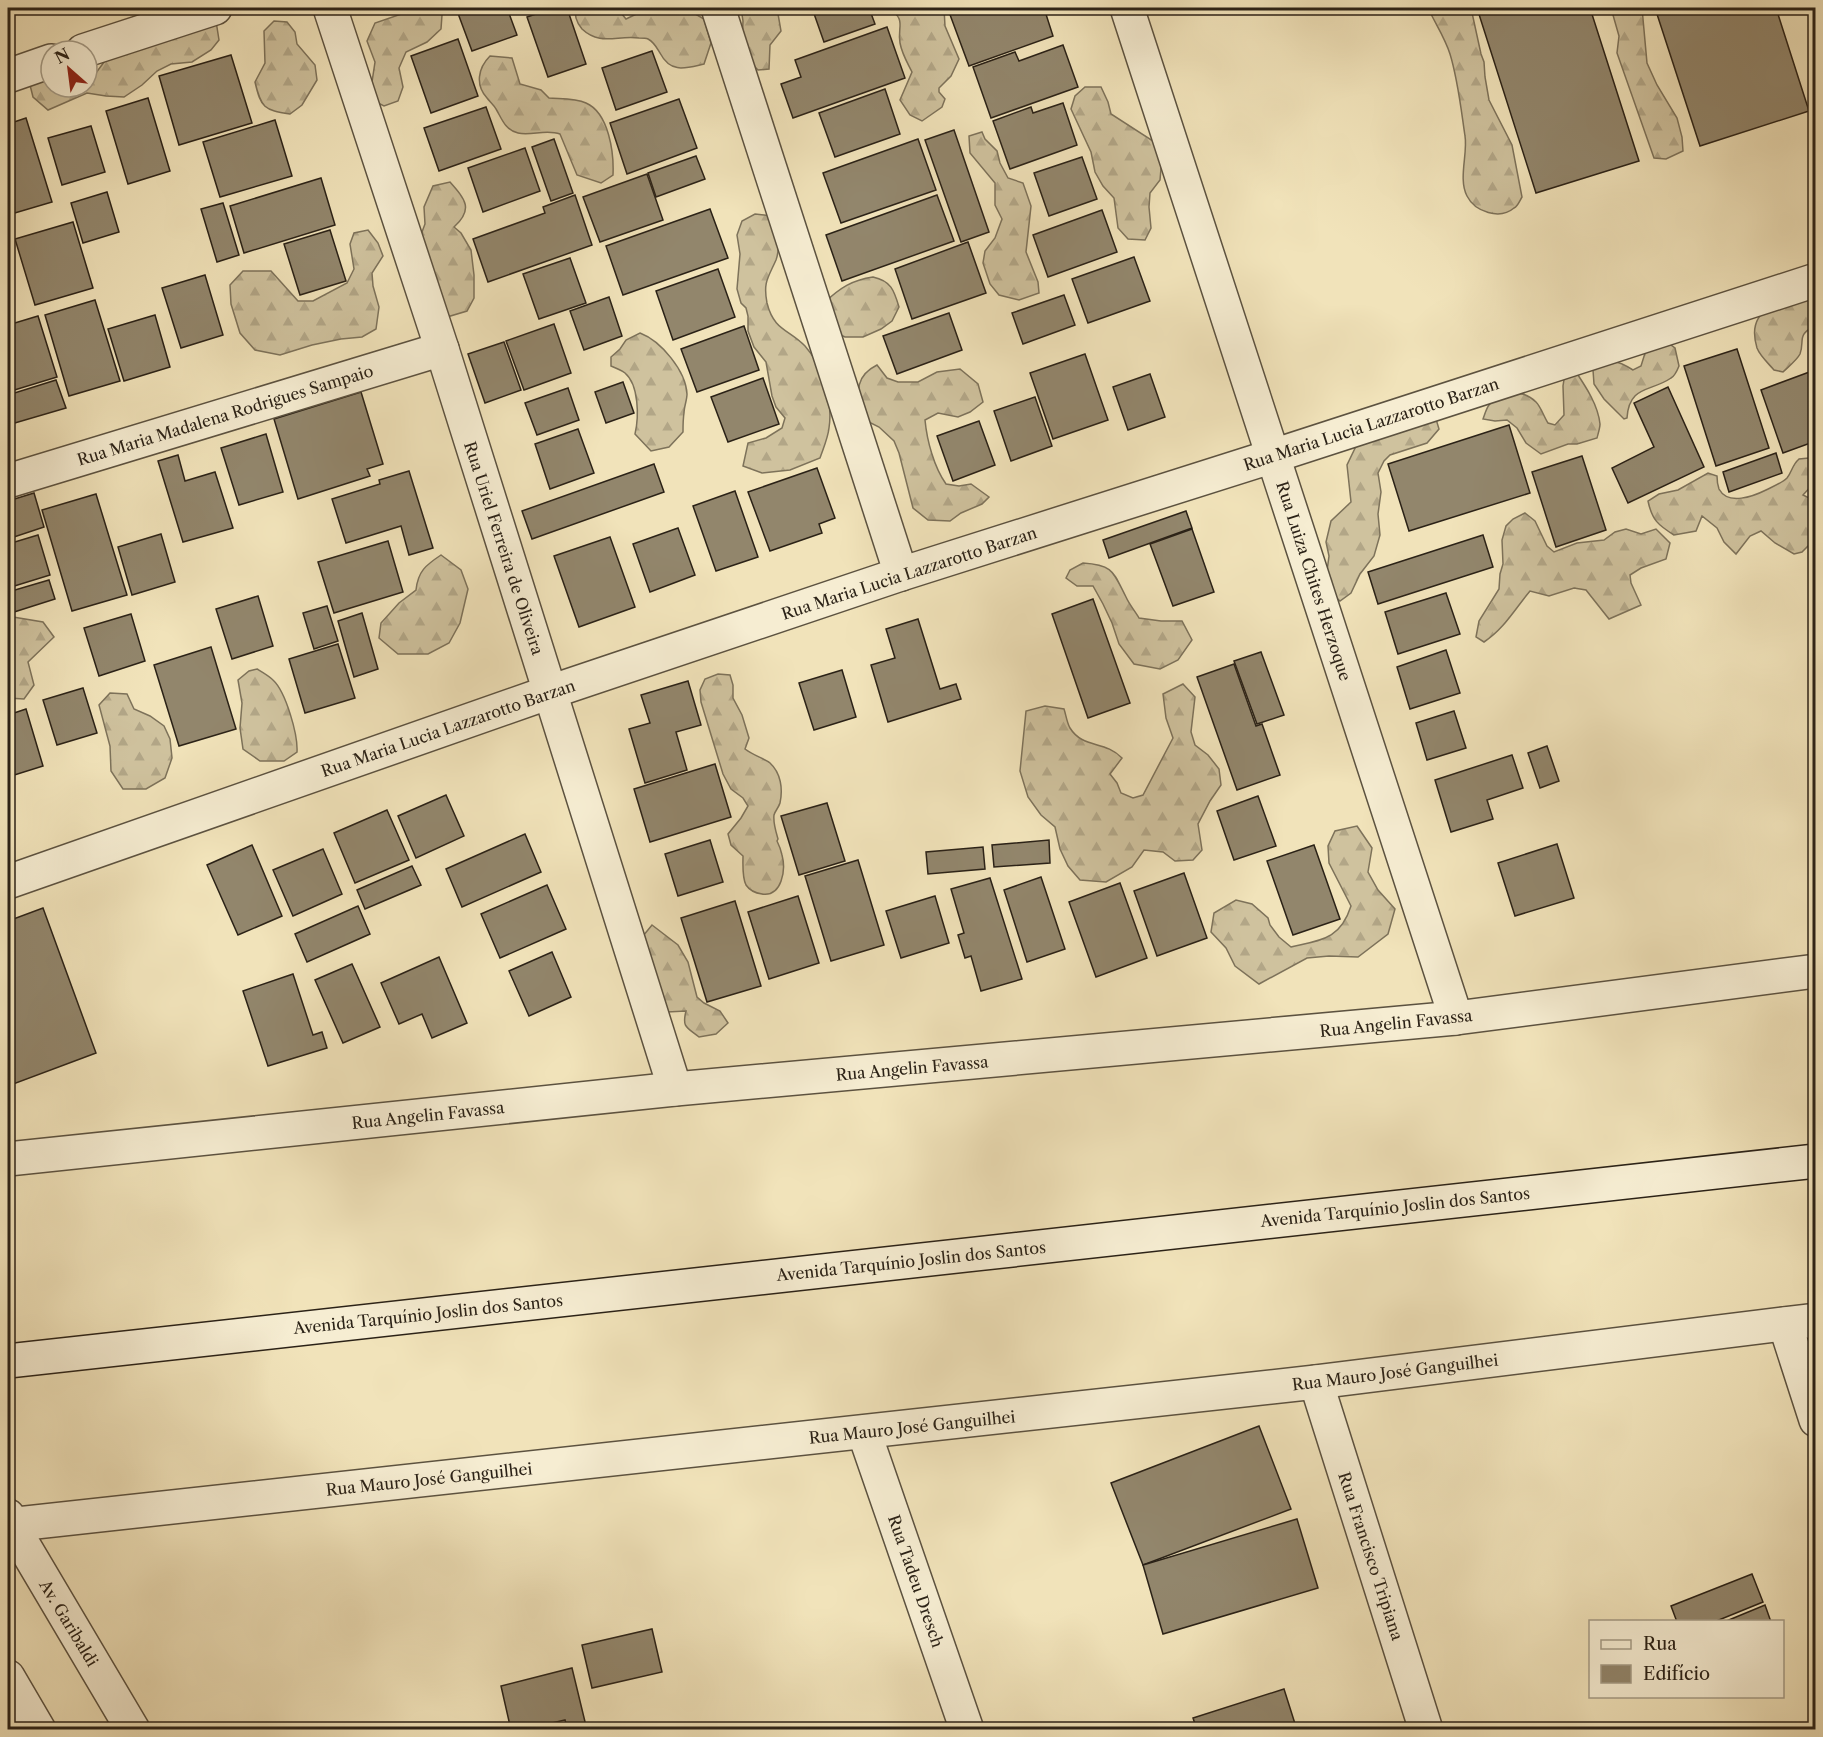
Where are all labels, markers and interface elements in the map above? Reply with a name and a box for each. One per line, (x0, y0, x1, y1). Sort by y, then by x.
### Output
north arrow (39, 39, 99, 99)
text: N (51, 44, 73, 68)
street label: Rua Maria Madalena Rodrigues Sampaio (75, 360, 376, 470)
street label: Rua Maria Lucia Lazzarotto Barzan (1241, 373, 1501, 475)
street label: Rua Uriel Ferreira de Oliveira (460, 439, 548, 658)
street label: Rua Luiza Chites Herzoque (1272, 479, 1356, 683)
street label: Rua Maria Lucia Lazzarotto Barzan (779, 522, 1039, 624)
street label: Rua Maria Lucia Lazzarotto Barzan (318, 675, 578, 781)
street label: Rua Angelin Favassa (1319, 1005, 1474, 1041)
street label: Rua Angelin Favassa (835, 1051, 990, 1085)
street label: Rua Angelin Favassa (351, 1097, 506, 1133)
street label: Avenida Tarquínio Joslin dos Santos (1258, 1183, 1531, 1231)
street label: Avenida Tarquínio Joslin dos Santos (774, 1237, 1047, 1285)
street label: Avenida Tarquínio Joslin dos Santos (291, 1290, 564, 1338)
street label: Rua Mauro José Ganguilhei (1291, 1349, 1499, 1395)
street label: Rua Mauro José Ganguilhei (808, 1406, 1016, 1448)
street label: Rua Mauro José Ganguilhei (325, 1458, 533, 1500)
street label: Rua Francisco Tripiana (1334, 1469, 1408, 1643)
street label: Rua Tadeu Dresch (884, 1512, 948, 1650)
street label: Av. Garibaldi (35, 1575, 103, 1670)
legend (1589, 1620, 1784, 1698)
text: Rua (1643, 1633, 1677, 1655)
text: Edifício (1643, 1663, 1710, 1685)

